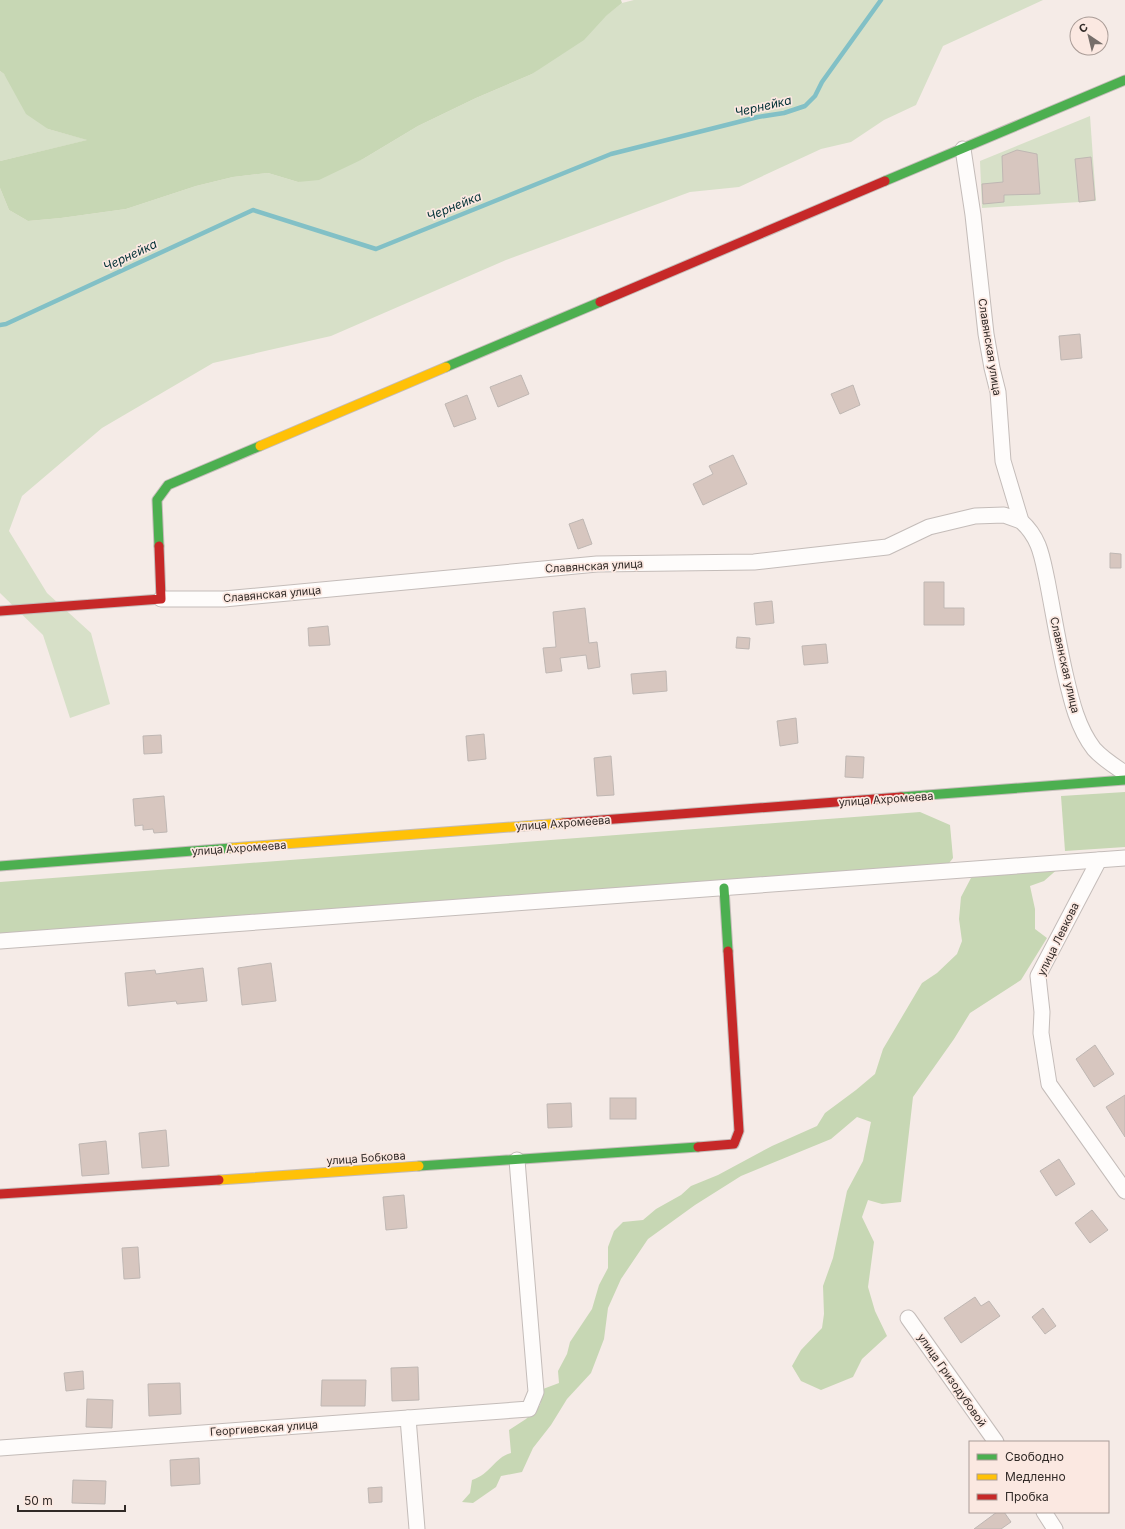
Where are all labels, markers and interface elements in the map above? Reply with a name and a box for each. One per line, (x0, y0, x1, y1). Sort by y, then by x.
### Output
north arrow (1069, 16, 1109, 56)
text: С (1076, 20, 1091, 36)
water label: Чернейка (733, 92, 793, 120)
water label: Чернейка (424, 188, 484, 224)
water label: Чернейка (101, 236, 159, 274)
street label: Славянская улица (975, 297, 1005, 397)
street label: Славянская улица (545, 556, 643, 576)
street label: Славянская улица (222, 583, 322, 605)
street label: Славянская улица (1047, 616, 1083, 714)
street label: улица Ахромеева (838, 789, 934, 809)
street label: улица Ахромеева (515, 813, 611, 833)
street label: улица Ахромеева (191, 838, 287, 858)
street label: улица Левкова (1034, 900, 1082, 978)
street label: улица Бобкова (326, 1148, 406, 1168)
street label: улица Гризодубовой (914, 1331, 990, 1429)
street label: Георгиевская улица (210, 1417, 318, 1439)
legend (969, 1441, 1109, 1513)
text: Свободно (1005, 1449, 1064, 1464)
text: Медленно (1005, 1469, 1066, 1484)
scale bar (18, 1487, 125, 1513)
text: Пробка (1005, 1489, 1049, 1504)
text: 50 m (24, 1493, 53, 1508)

